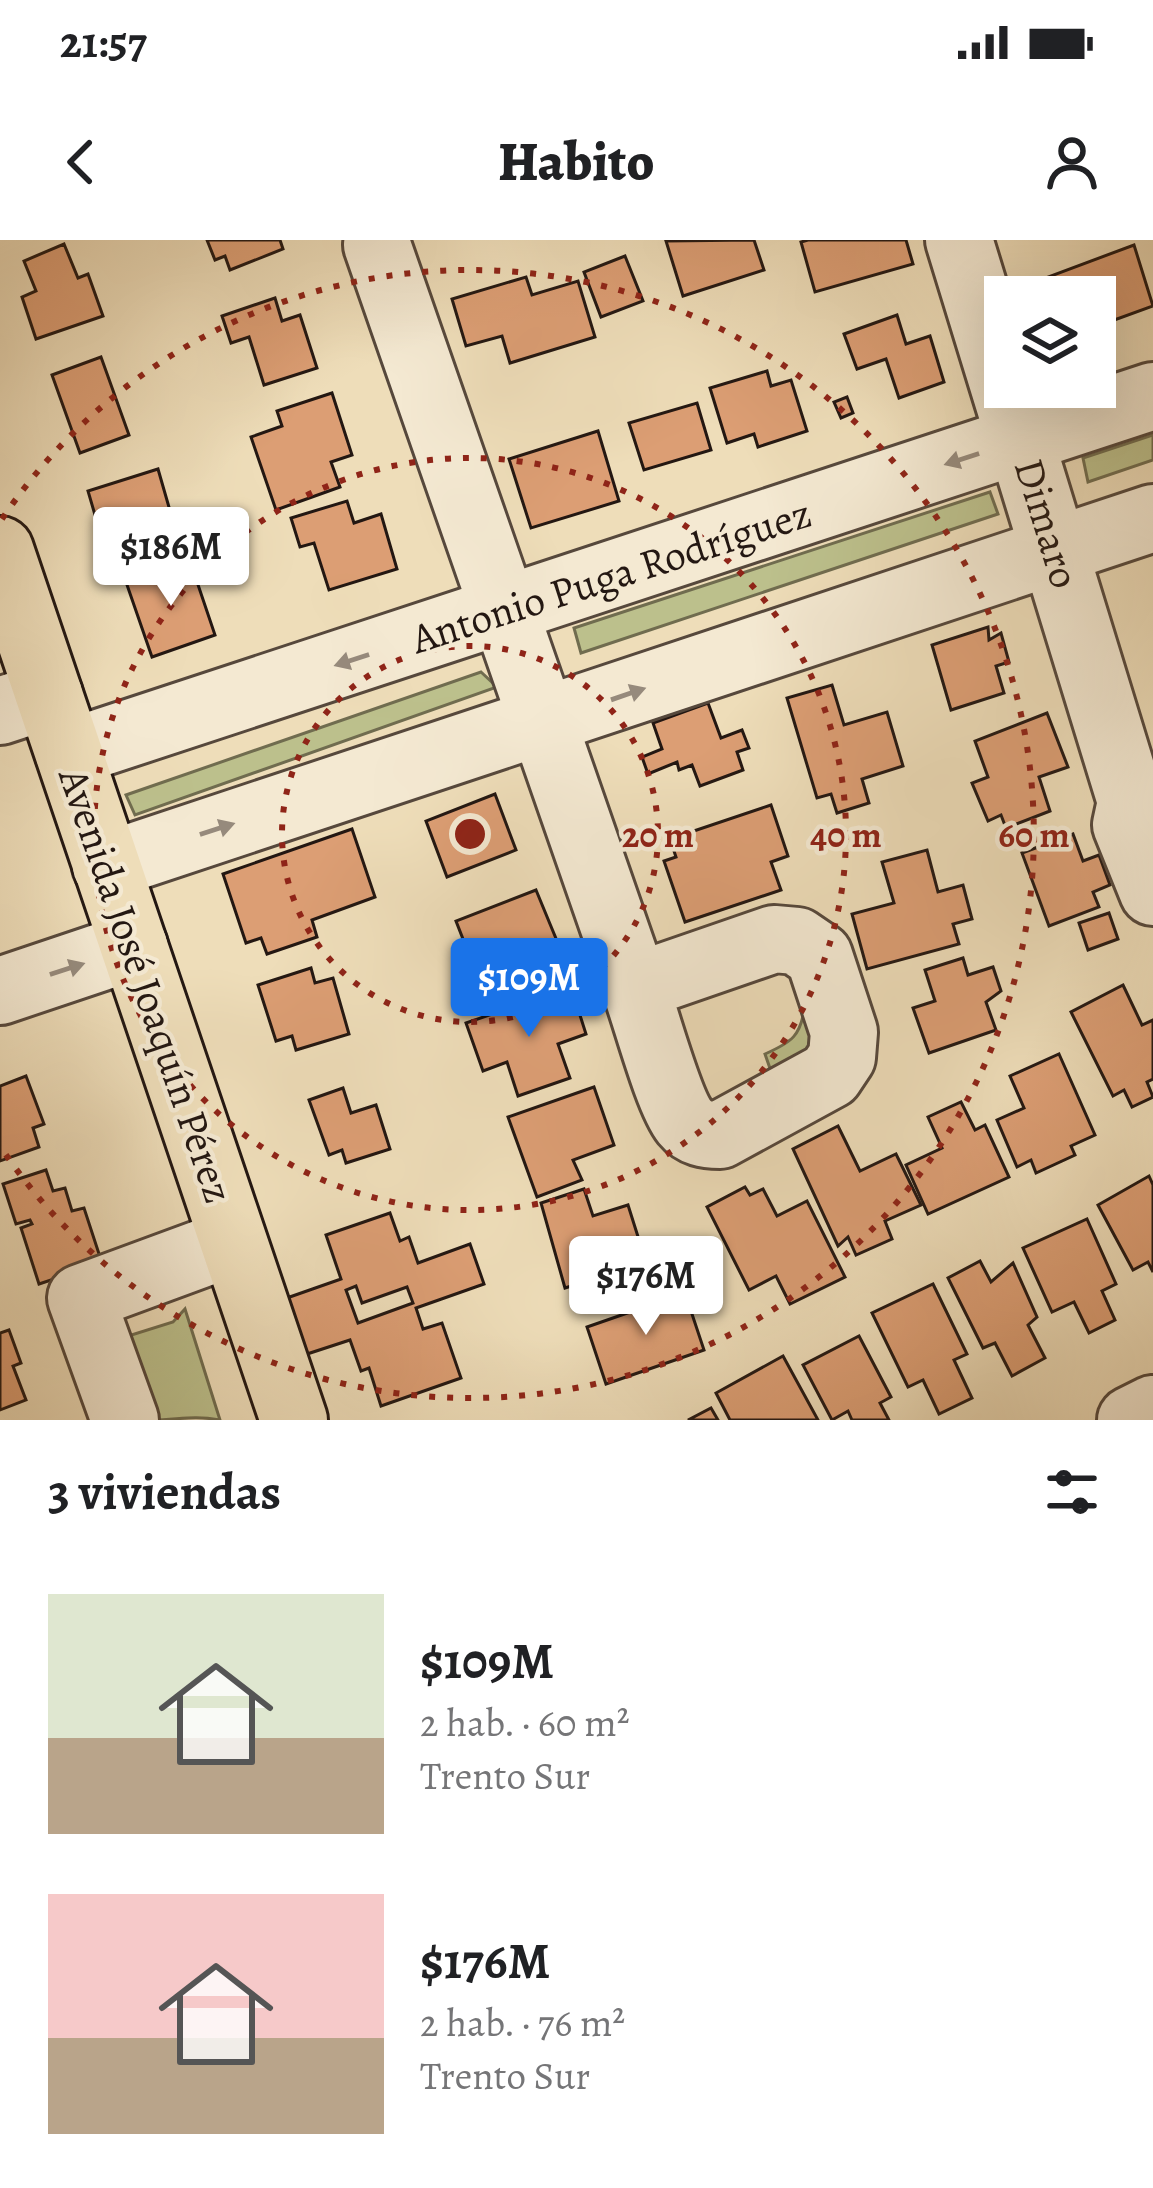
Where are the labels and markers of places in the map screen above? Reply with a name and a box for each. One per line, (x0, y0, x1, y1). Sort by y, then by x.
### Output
pin: $186M (87, 507, 255, 609)
centre of rings (449, 813, 491, 855)
pin: $109M (445, 938, 613, 1040)
pin: $176M (562, 1236, 730, 1338)

